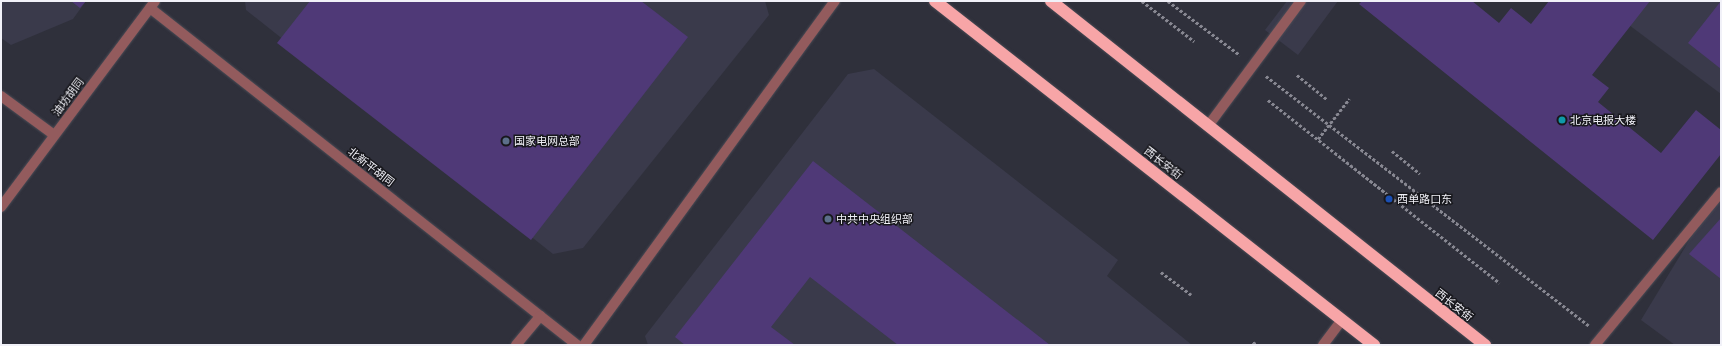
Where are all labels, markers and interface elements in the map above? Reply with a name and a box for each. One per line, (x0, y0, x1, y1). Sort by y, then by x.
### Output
street label: 油坊胡同 (49, 75, 87, 119)
place label: 北京电报大楼 (1570, 113, 1636, 127)
marker: 北京电报大楼 (1557, 115, 1567, 125)
place label: 国家电网总部 (514, 134, 580, 148)
marker: 国家电网总部 (501, 136, 511, 146)
street label: 西长安街 (1142, 144, 1184, 182)
street label: 北新平胡同 (345, 145, 397, 189)
place label: 西单路口东 (1397, 192, 1452, 206)
marker: 西单路口东 (1384, 194, 1394, 204)
place label: 中共中央组织部 (836, 212, 913, 226)
marker: 中共中央组织部 (823, 214, 833, 224)
street label: 西长安街 (1433, 286, 1475, 324)

